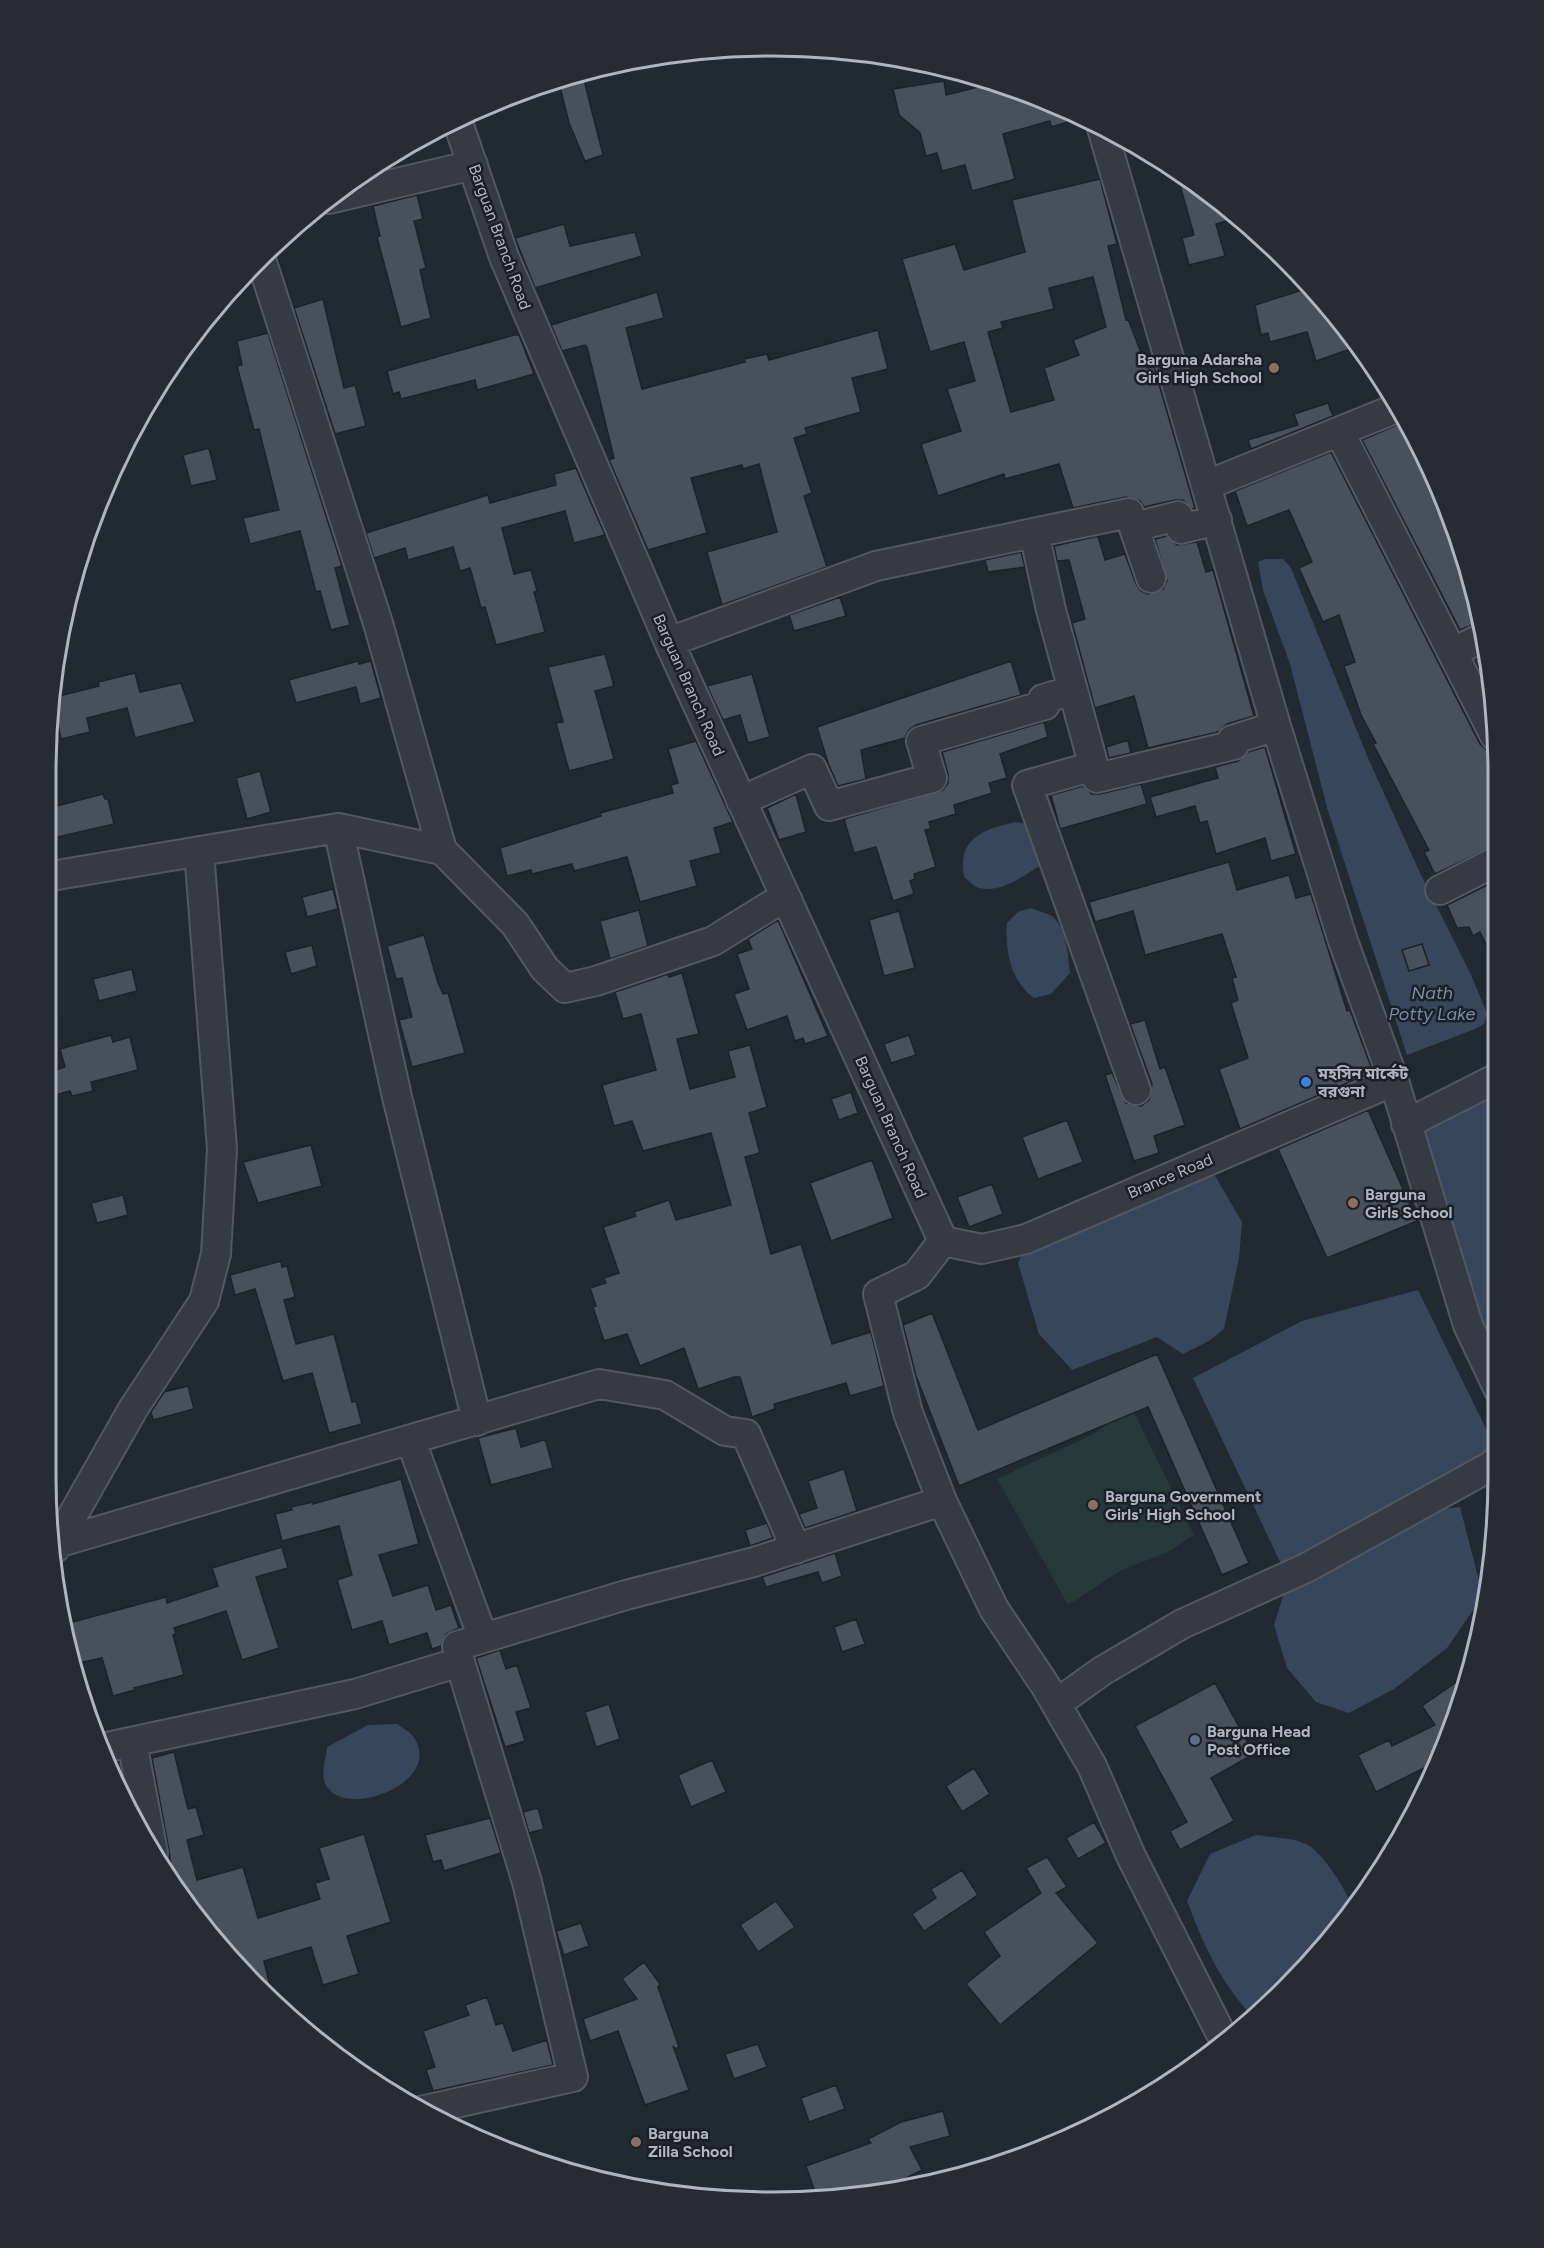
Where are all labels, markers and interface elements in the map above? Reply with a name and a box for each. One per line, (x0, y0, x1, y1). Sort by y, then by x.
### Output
street label: Barguan Branch Road (465, 162, 535, 312)
place label: Barguna Adarsha Girls High School (1136, 350, 1262, 387)
marker: Barguna Adarsha Girls High School (1267, 361, 1281, 375)
street label: Barguan Branch Road (649, 611, 729, 759)
water label: Nath Potty Lake (1389, 982, 1476, 1025)
street label: Barguan Branch Road (851, 1053, 931, 1201)
place label: মহসিন মার্কেট বরগুনা (1317, 1063, 1409, 1101)
marker: মহসিন মার্কেট বরগুনা (1299, 1075, 1313, 1089)
street label: Brance Road (1125, 1150, 1215, 1202)
place label: Barguna Girls School (1365, 1185, 1453, 1222)
marker: Barguna Girls School (1346, 1196, 1360, 1210)
place label: Barguna Government Girls' High School (1105, 1487, 1261, 1524)
marker: Barguna Government Girls' High School (1086, 1498, 1100, 1512)
place label: Barguna Head Post Office (1207, 1722, 1310, 1759)
marker: Barguna Head Post Office (1188, 1733, 1202, 1747)
place label: Barguna Zilla School (648, 2124, 733, 2161)
marker: Barguna Zilla School (629, 2135, 643, 2149)

